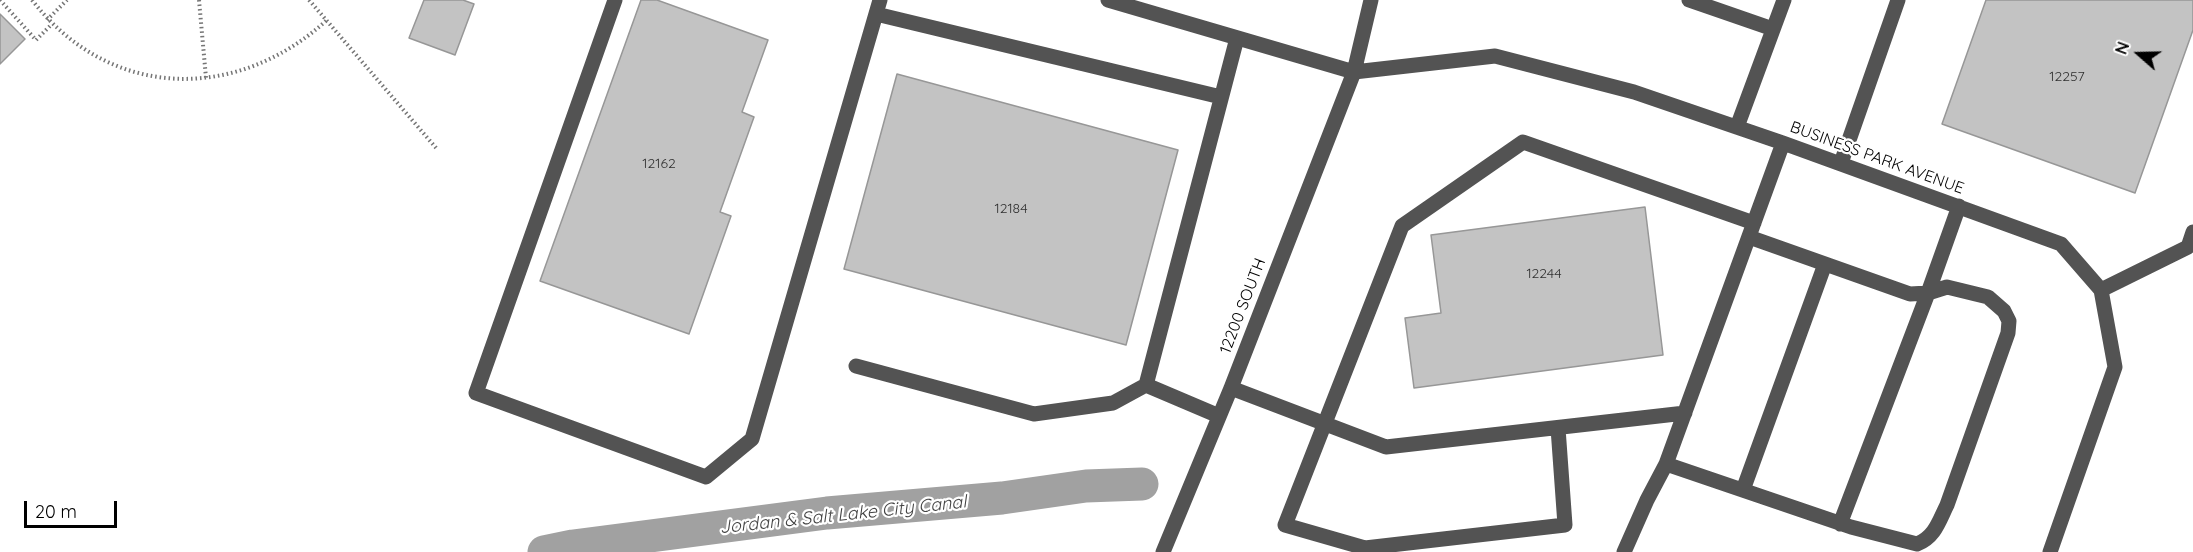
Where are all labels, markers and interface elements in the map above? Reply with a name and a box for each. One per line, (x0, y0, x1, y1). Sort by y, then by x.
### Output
north arrow (2109, 24, 2169, 84)
text: N (2111, 39, 2133, 57)
house number: 12257 (2049, 69, 2085, 85)
street label: BUSINESS PARK AVENUE (1787, 118, 1967, 198)
house number: 12162 (642, 156, 676, 172)
house number: 12184 (994, 201, 1028, 217)
street label: 12200 SOUTH (1216, 255, 1270, 357)
house number: 12244 (1526, 266, 1562, 282)
scale bar (27, 489, 120, 527)
water label: Jordan & Salt Lake City Canal (719, 491, 967, 539)
text: 20 m (35, 500, 77, 523)

